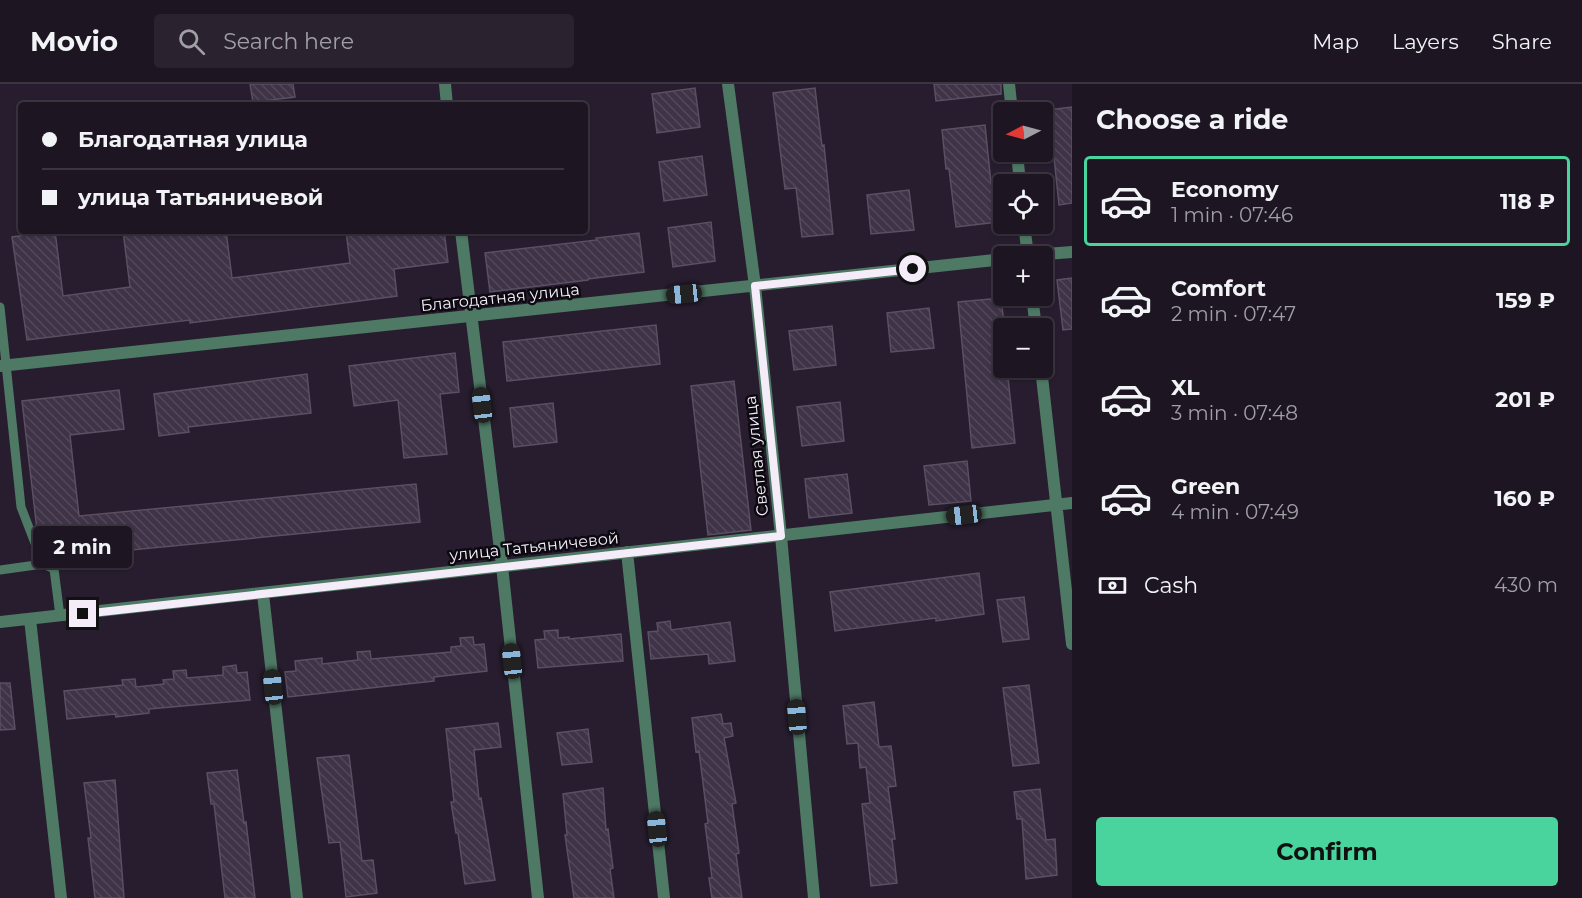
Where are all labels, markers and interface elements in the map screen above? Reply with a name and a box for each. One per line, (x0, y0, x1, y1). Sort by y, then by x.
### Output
search box (154, 14, 574, 68)
text: Movio (30, 24, 118, 58)
icon: search (175, 25, 208, 58)
text: Search here (223, 28, 354, 55)
text: Map (1312, 29, 1359, 54)
text: Layers (1392, 29, 1459, 54)
text: Share (1492, 29, 1552, 54)
north arrow (993, 102, 1053, 162)
map controls (993, 102, 1053, 378)
text: Choose a ride (1096, 103, 1288, 136)
text: Благодатная улица (78, 126, 308, 153)
button: locate (993, 174, 1053, 234)
icon: car (1099, 174, 1153, 228)
text: Economy (1171, 176, 1279, 203)
text: улица Татьяничевой (78, 184, 323, 211)
text: 118 ₽ (1500, 188, 1555, 215)
text: 1 min · 07:46 (1171, 203, 1293, 227)
button: + (993, 246, 1053, 306)
route start (899, 255, 926, 282)
icon: car (1099, 273, 1153, 327)
text: Comfort (1171, 275, 1266, 302)
street label: Благодатная улица (420, 280, 580, 315)
car (665, 283, 703, 305)
text: 159 ₽ (1496, 287, 1555, 314)
text: 2 min · 07:47 (1171, 302, 1296, 326)
button: − (993, 318, 1053, 378)
icon: car (1099, 372, 1153, 426)
text: XL (1171, 374, 1200, 401)
car (471, 386, 493, 424)
text: 201 ₽ (1495, 386, 1555, 413)
street label: Светлая улица (741, 395, 772, 517)
text: 3 min · 07:48 (1171, 401, 1298, 425)
icon: car (1099, 471, 1153, 525)
text: Green (1171, 473, 1240, 500)
text: 160 ₽ (1494, 485, 1555, 512)
text: 4 min · 07:49 (1171, 500, 1299, 524)
car (945, 504, 983, 526)
callout: 2 min (34, 527, 132, 569)
street label: улица Татьяничевой (447, 528, 620, 565)
text: 2 min (53, 535, 112, 559)
icon: cash (1096, 569, 1129, 602)
text: Cash (1144, 572, 1198, 599)
text: 430 m (1494, 573, 1558, 597)
route end (69, 600, 96, 627)
car (501, 642, 523, 680)
car (262, 668, 284, 706)
car (786, 698, 808, 736)
car (646, 810, 668, 848)
button: Confirm (1096, 817, 1558, 886)

